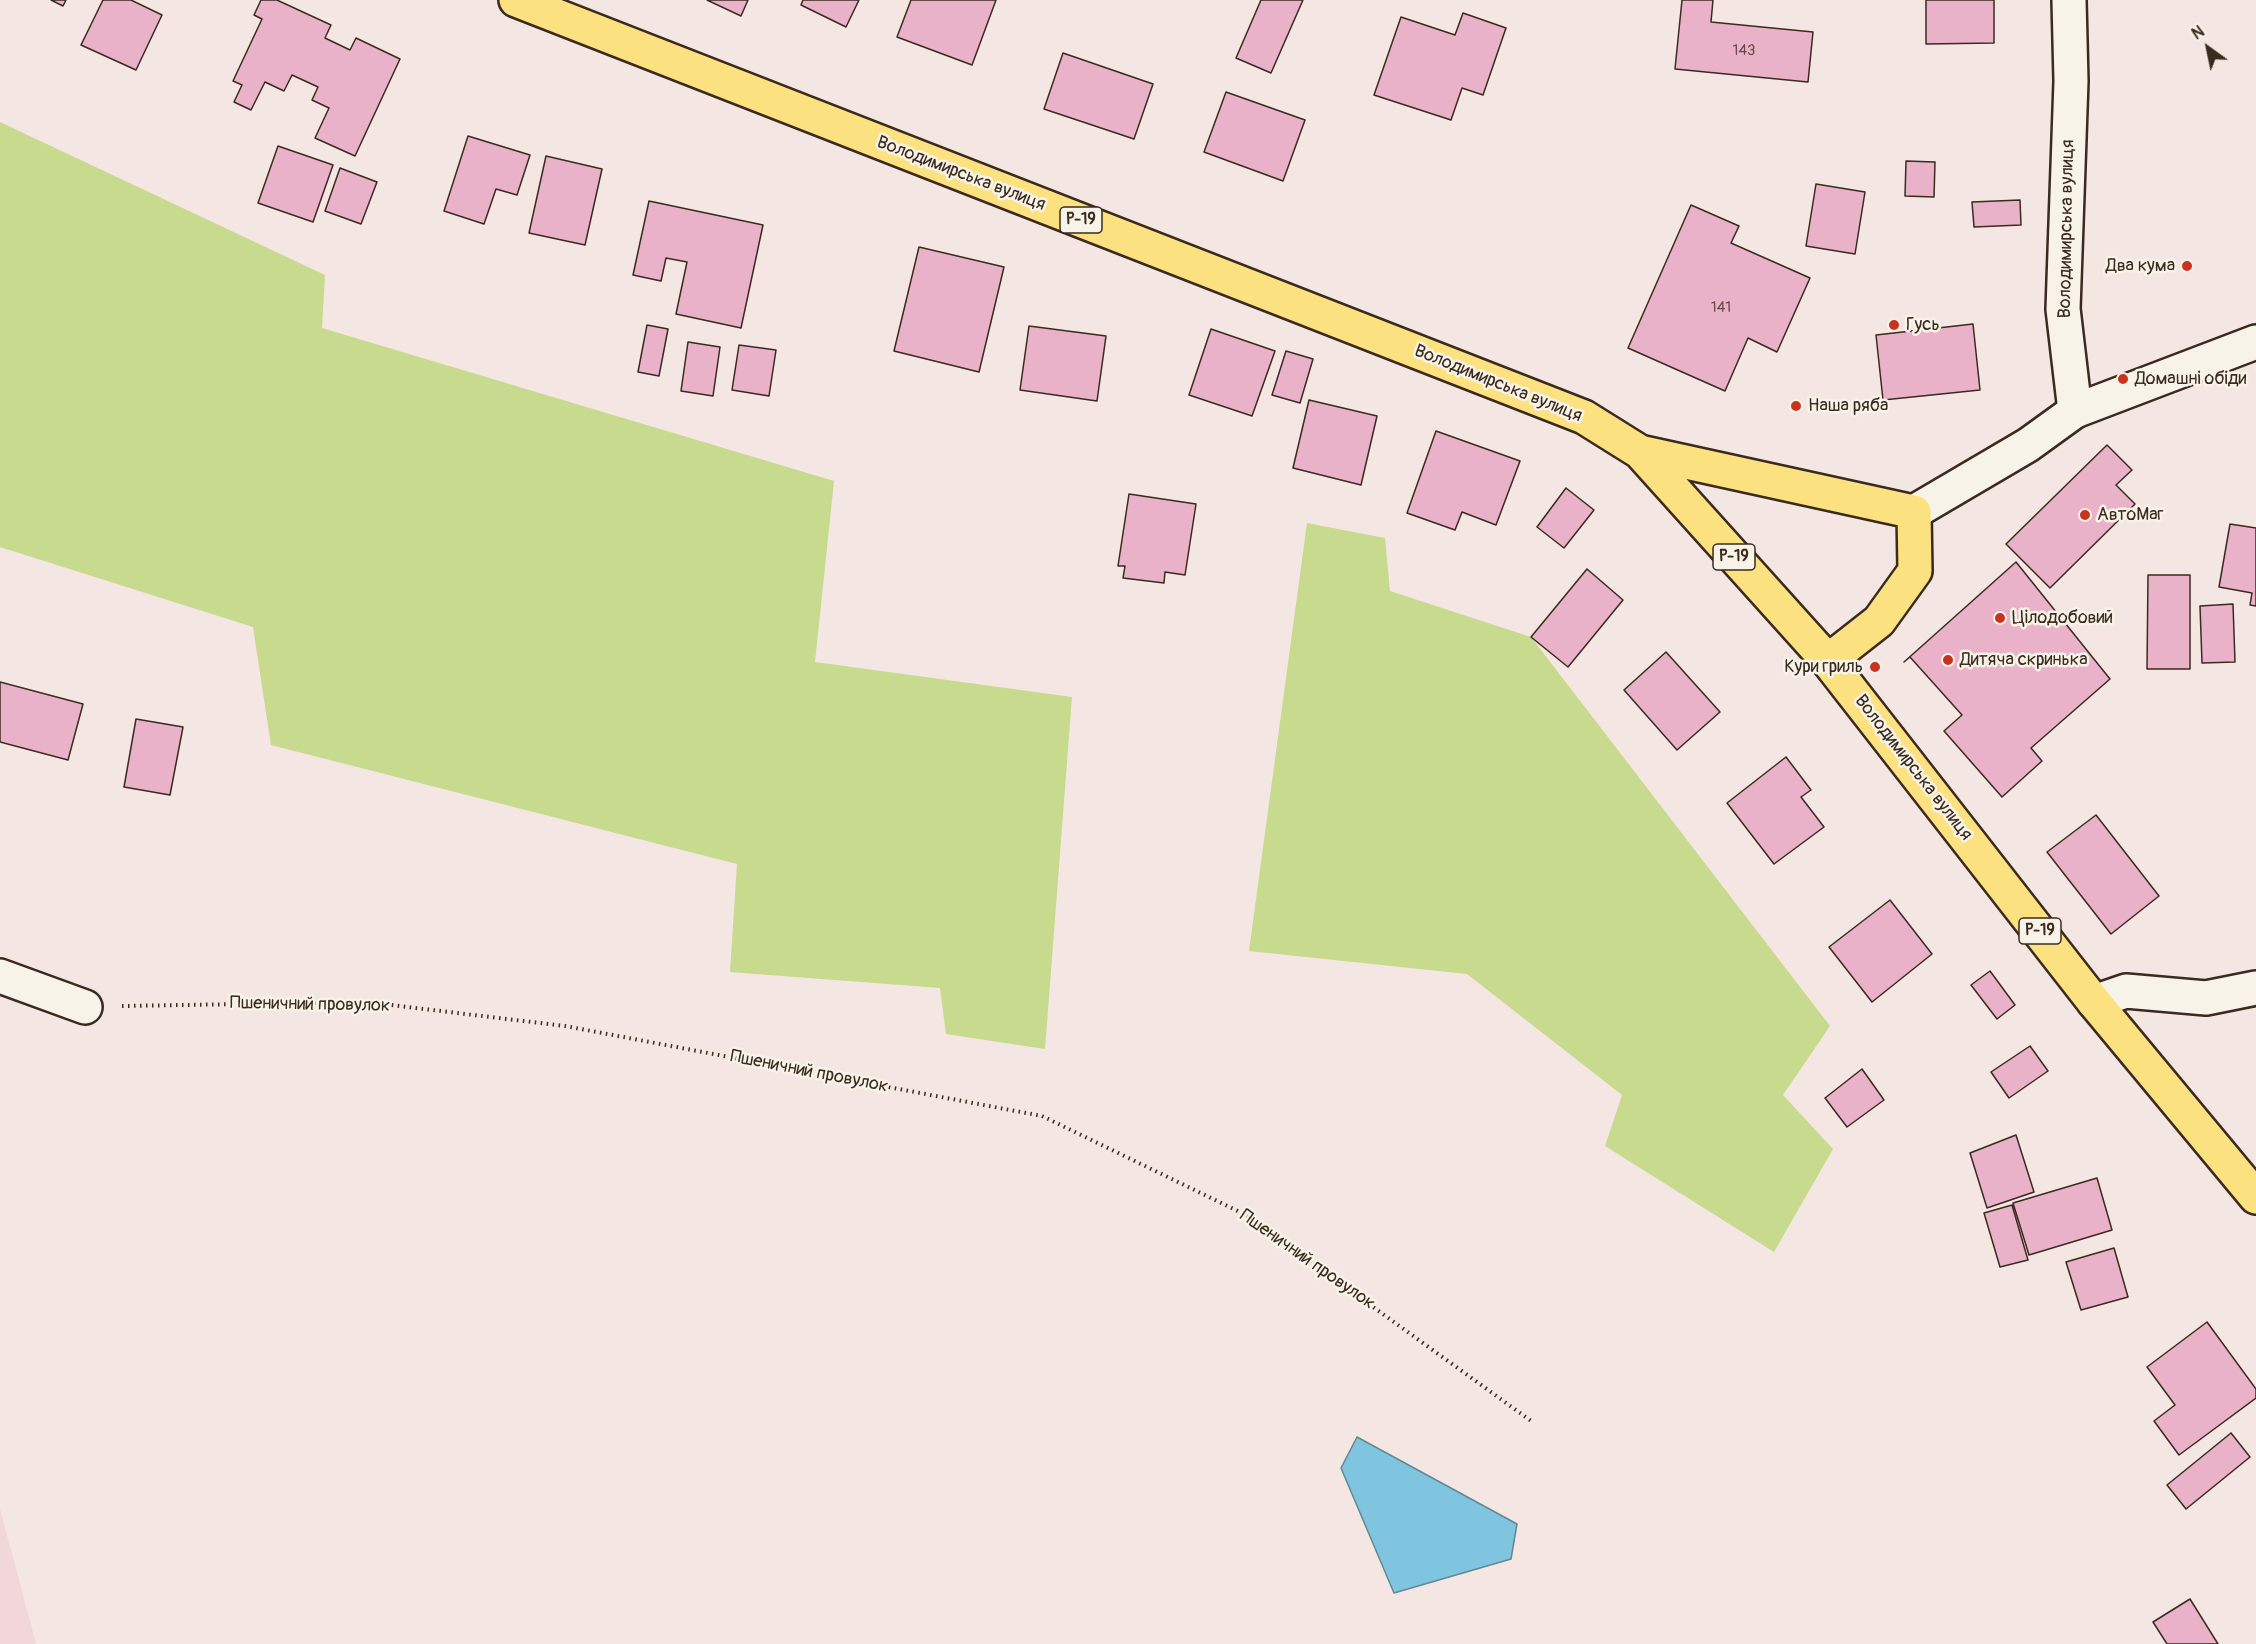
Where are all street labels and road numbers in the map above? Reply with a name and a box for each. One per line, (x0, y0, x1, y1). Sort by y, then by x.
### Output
street label: Володимирська вулиця (874, 132, 1048, 216)
street label: Володимирська вулиця (2055, 139, 2079, 319)
road number: Р-19 (1060, 207, 1102, 233)
street label: Володимирська вулиця (1411, 340, 1585, 428)
road number: Р-19 (1713, 544, 1755, 570)
street label: Володимирська вулиця (1849, 691, 1977, 845)
road number: Р-19 (2019, 918, 2061, 944)
street label: Пшеничний провулок (230, 993, 390, 1017)
street label: Пшеничний провулок (728, 1046, 890, 1098)
street label: Пшеничний провулок (1235, 1205, 1379, 1315)

